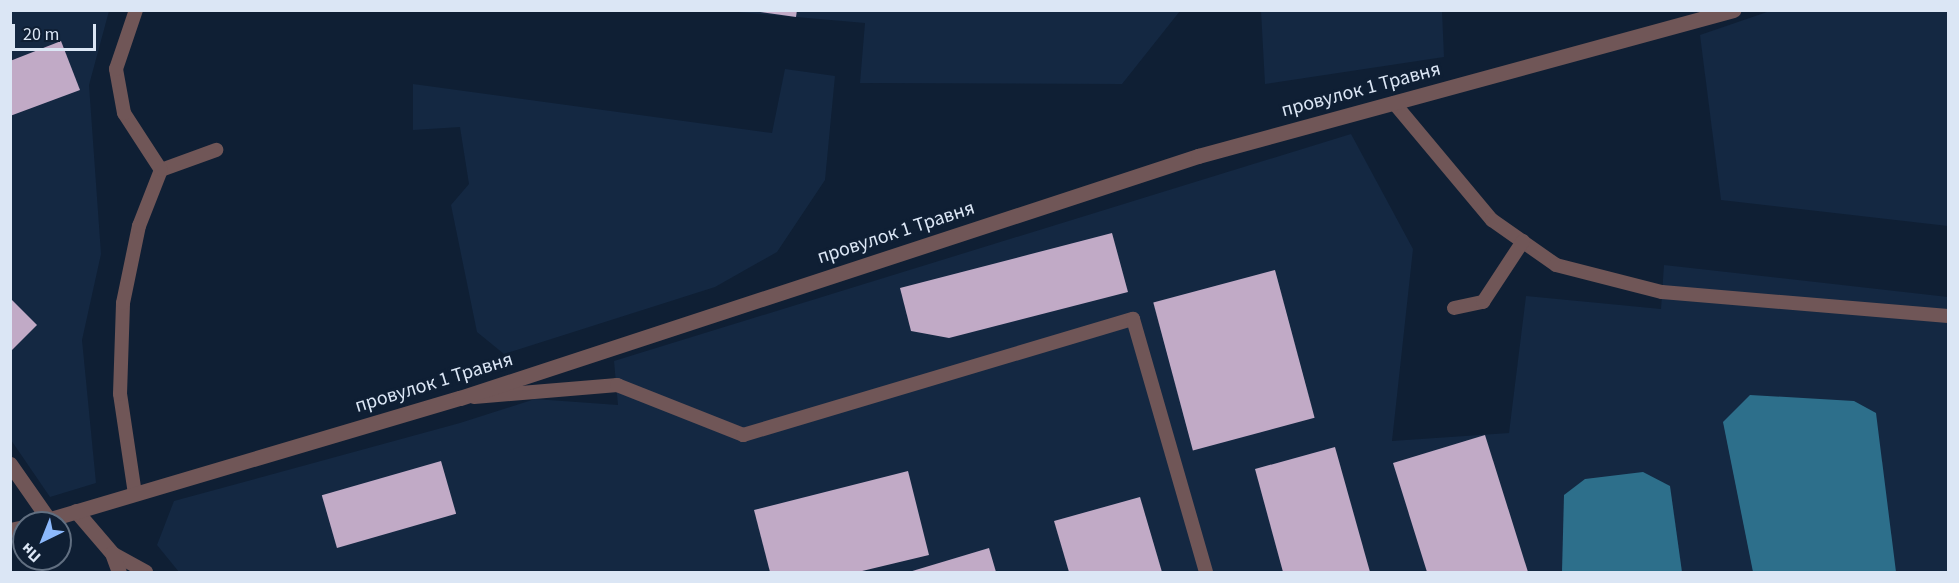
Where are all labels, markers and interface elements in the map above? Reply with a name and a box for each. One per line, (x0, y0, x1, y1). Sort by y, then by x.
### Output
scale bar (15, 12, 99, 50)
text: 20 m (23, 22, 59, 47)
street label: провулок 1 Травня (1279, 57, 1443, 123)
street label: провулок 1 Травня (814, 196, 978, 270)
street label: провулок 1 Травня (352, 348, 516, 418)
north arrow (12, 511, 72, 571)
text: Пн (16, 538, 46, 568)

